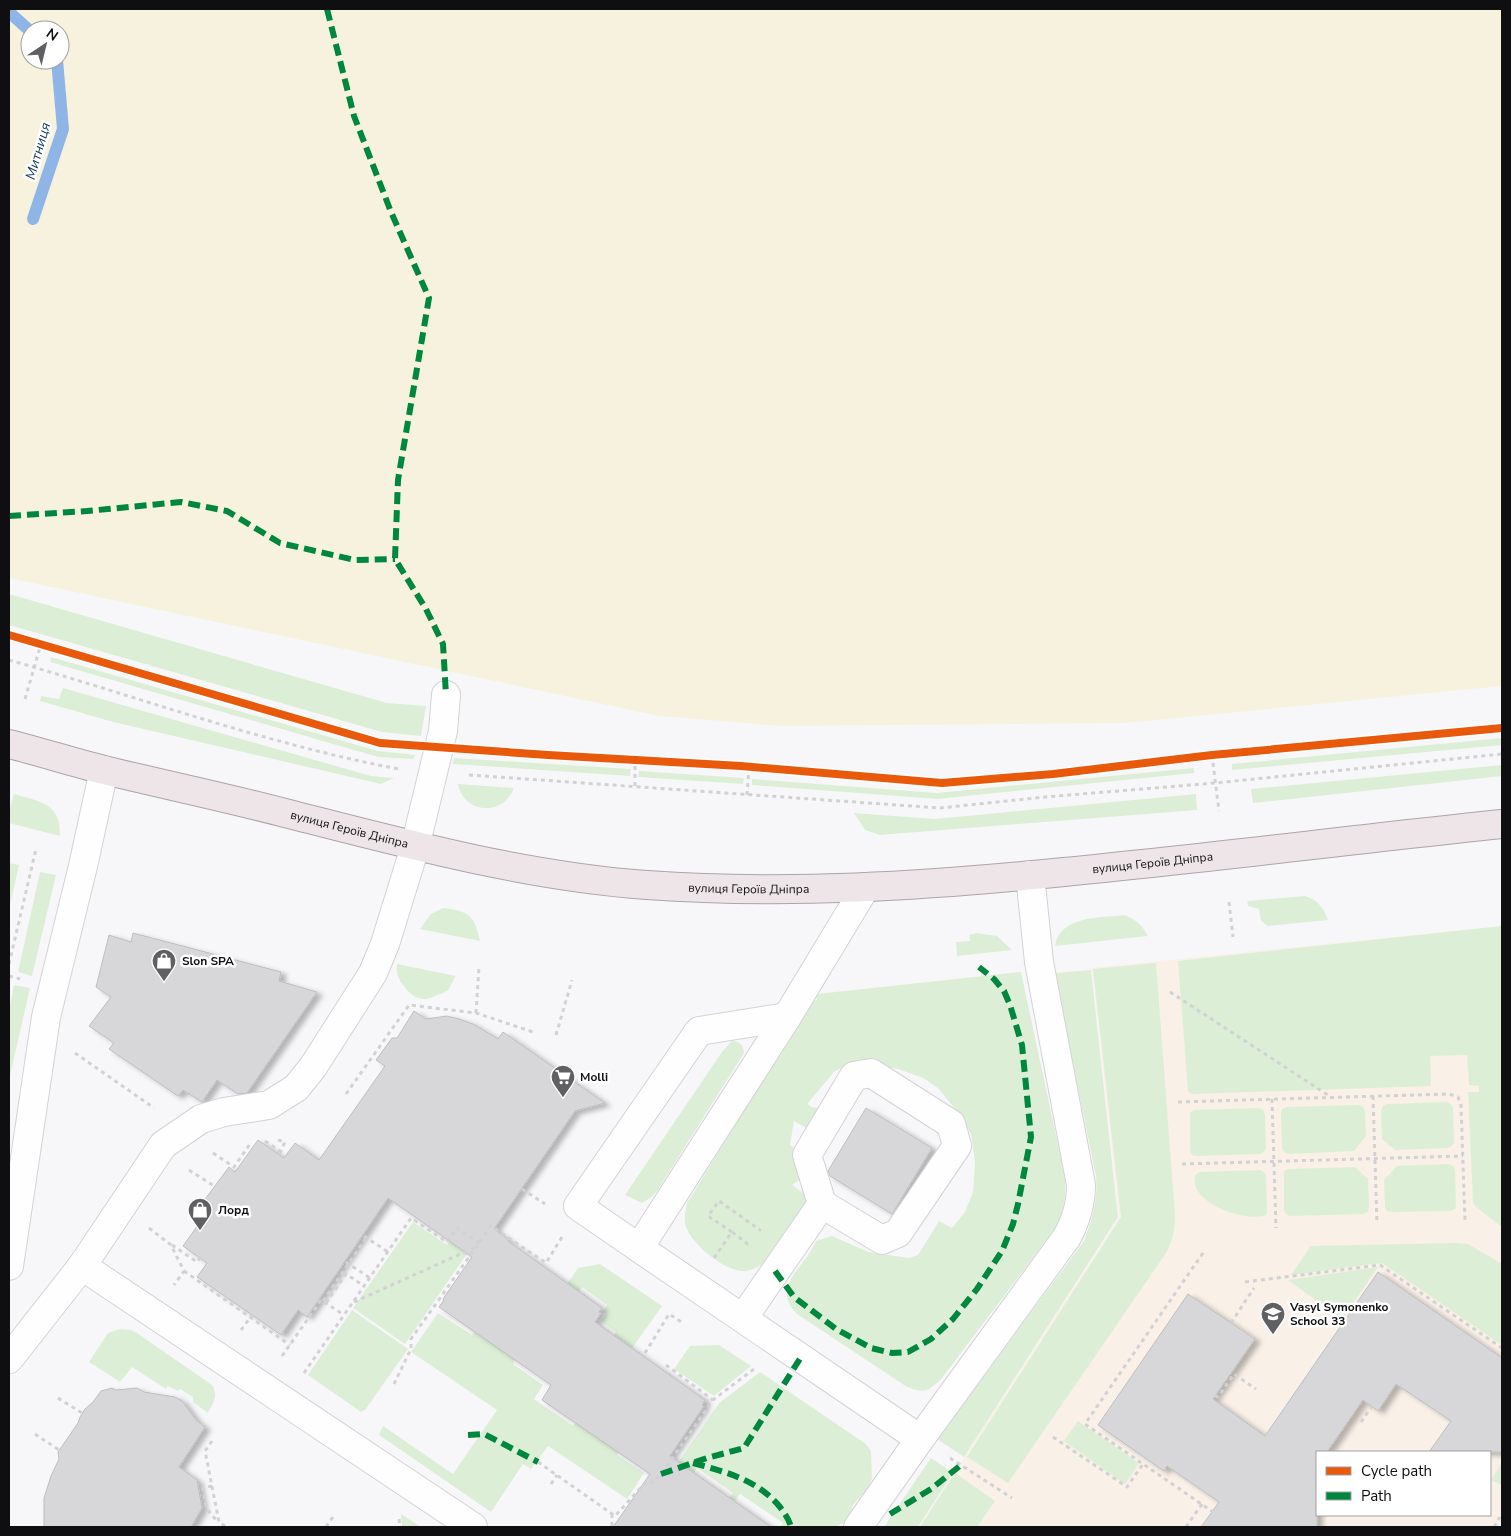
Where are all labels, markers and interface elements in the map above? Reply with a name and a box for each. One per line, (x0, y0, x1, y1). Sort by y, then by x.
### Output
north arrow (20, 20, 70, 70)
text: N (42, 24, 62, 46)
water label: Митниця (21, 120, 55, 182)
street label: вулиця Героїв Дніпра (289, 807, 410, 852)
street label: вулиця Героїв Дніпра (1092, 848, 1214, 877)
street label: вулиця Героїв Дніпра (688, 879, 809, 897)
shop icon: Slon SPA (151, 948, 177, 982)
place label: Slon SPA (182, 953, 234, 969)
supermarket icon: Molli (550, 1064, 576, 1098)
place label: Molli (580, 1069, 608, 1085)
shop icon: Лорд (187, 1197, 213, 1231)
place label: Лорд (218, 1202, 249, 1218)
place label: Vasyl Symonenko School 33 (1289, 1299, 1389, 1329)
school or university icon: Vasyl Symonenko School 33 (1260, 1301, 1286, 1335)
legend (1316, 1451, 1491, 1516)
text: Cycle path (1361, 1461, 1432, 1481)
text: Path (1361, 1486, 1392, 1506)

